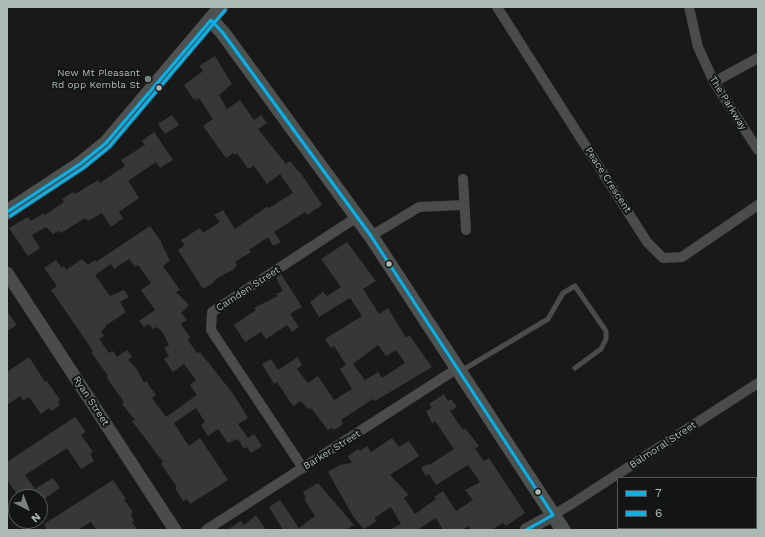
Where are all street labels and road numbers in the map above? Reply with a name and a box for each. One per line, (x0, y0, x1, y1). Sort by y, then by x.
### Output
street label: The Parkway (707, 74, 749, 132)
street label: Peace Crescent (582, 145, 634, 215)
street label: Camden Street (214, 264, 282, 314)
street label: Ryan Street (71, 374, 111, 428)
street label: Balmoral Street (627, 419, 699, 471)
street label: Barker Street (301, 428, 363, 472)

